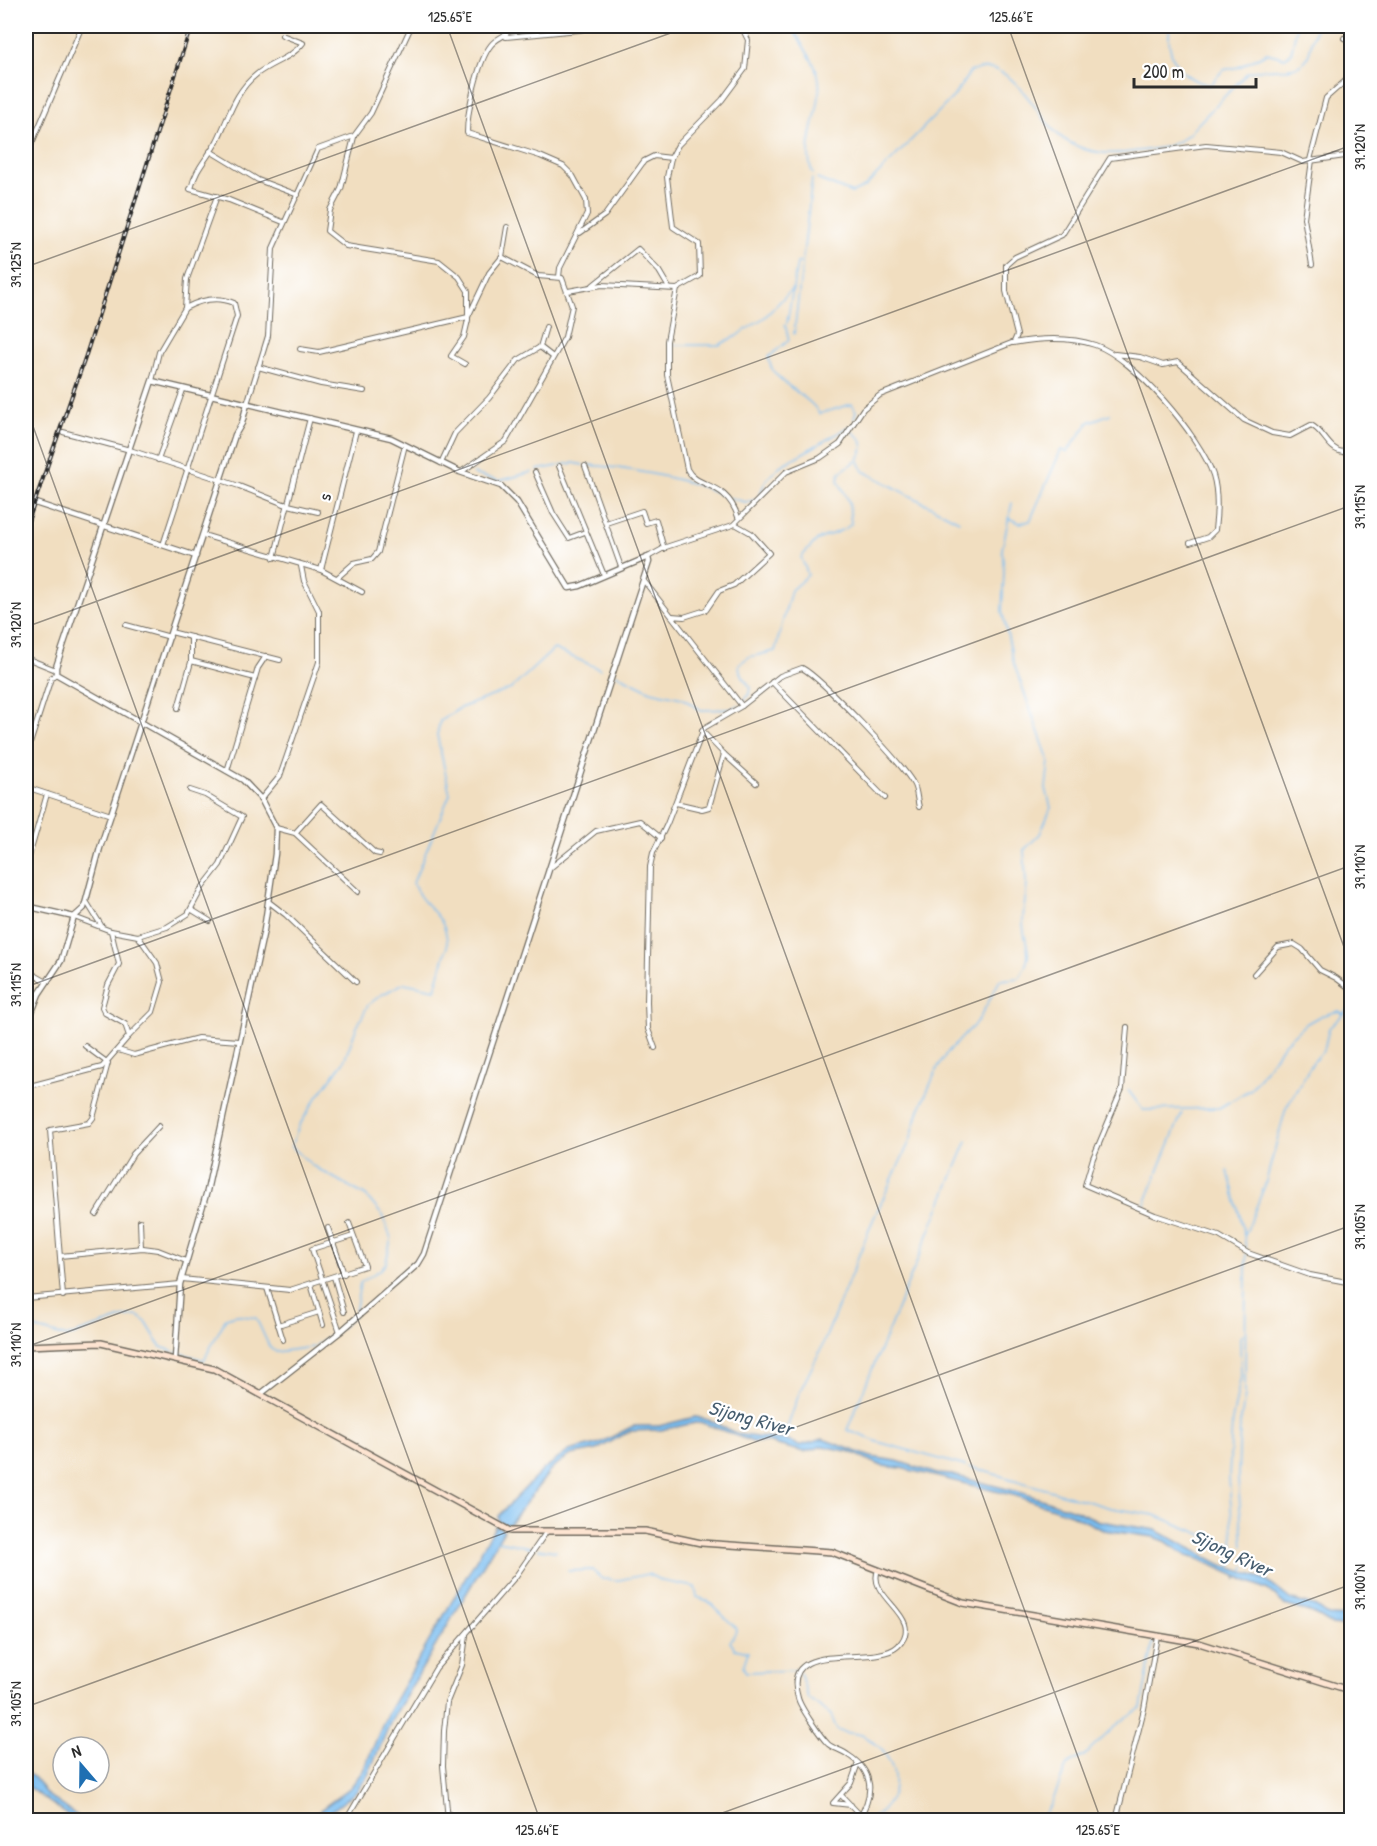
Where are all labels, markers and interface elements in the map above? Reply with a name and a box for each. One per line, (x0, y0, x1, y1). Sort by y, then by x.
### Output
text: 125.65°E (428, 6, 473, 27)
text: 125.66°E (989, 6, 1033, 27)
scale bar (1134, 51, 1256, 89)
text: 200 m (1143, 59, 1184, 84)
text: 39.120°N (1349, 124, 1370, 170)
text: 39.125°N (5, 242, 26, 288)
text: 39.115°N (1349, 485, 1370, 529)
street label: s (312, 491, 337, 503)
text: 39.120°N (5, 602, 26, 648)
text: 39.110°N (1349, 845, 1370, 889)
text: 39.115°N (5, 963, 26, 1007)
text: 39.105°N (1349, 1204, 1370, 1250)
text: 39.110°N (5, 1323, 26, 1367)
water label: Sijong River (706, 1393, 798, 1443)
water label: Sijong River (1187, 1522, 1279, 1585)
text: 39.100°N (1349, 1564, 1370, 1610)
text: 39.105°N (5, 1681, 26, 1727)
north arrow (51, 1735, 111, 1795)
text: N (68, 1739, 84, 1763)
text: 125.64°E (515, 1819, 559, 1840)
text: 125.65°E (1076, 1819, 1121, 1840)

